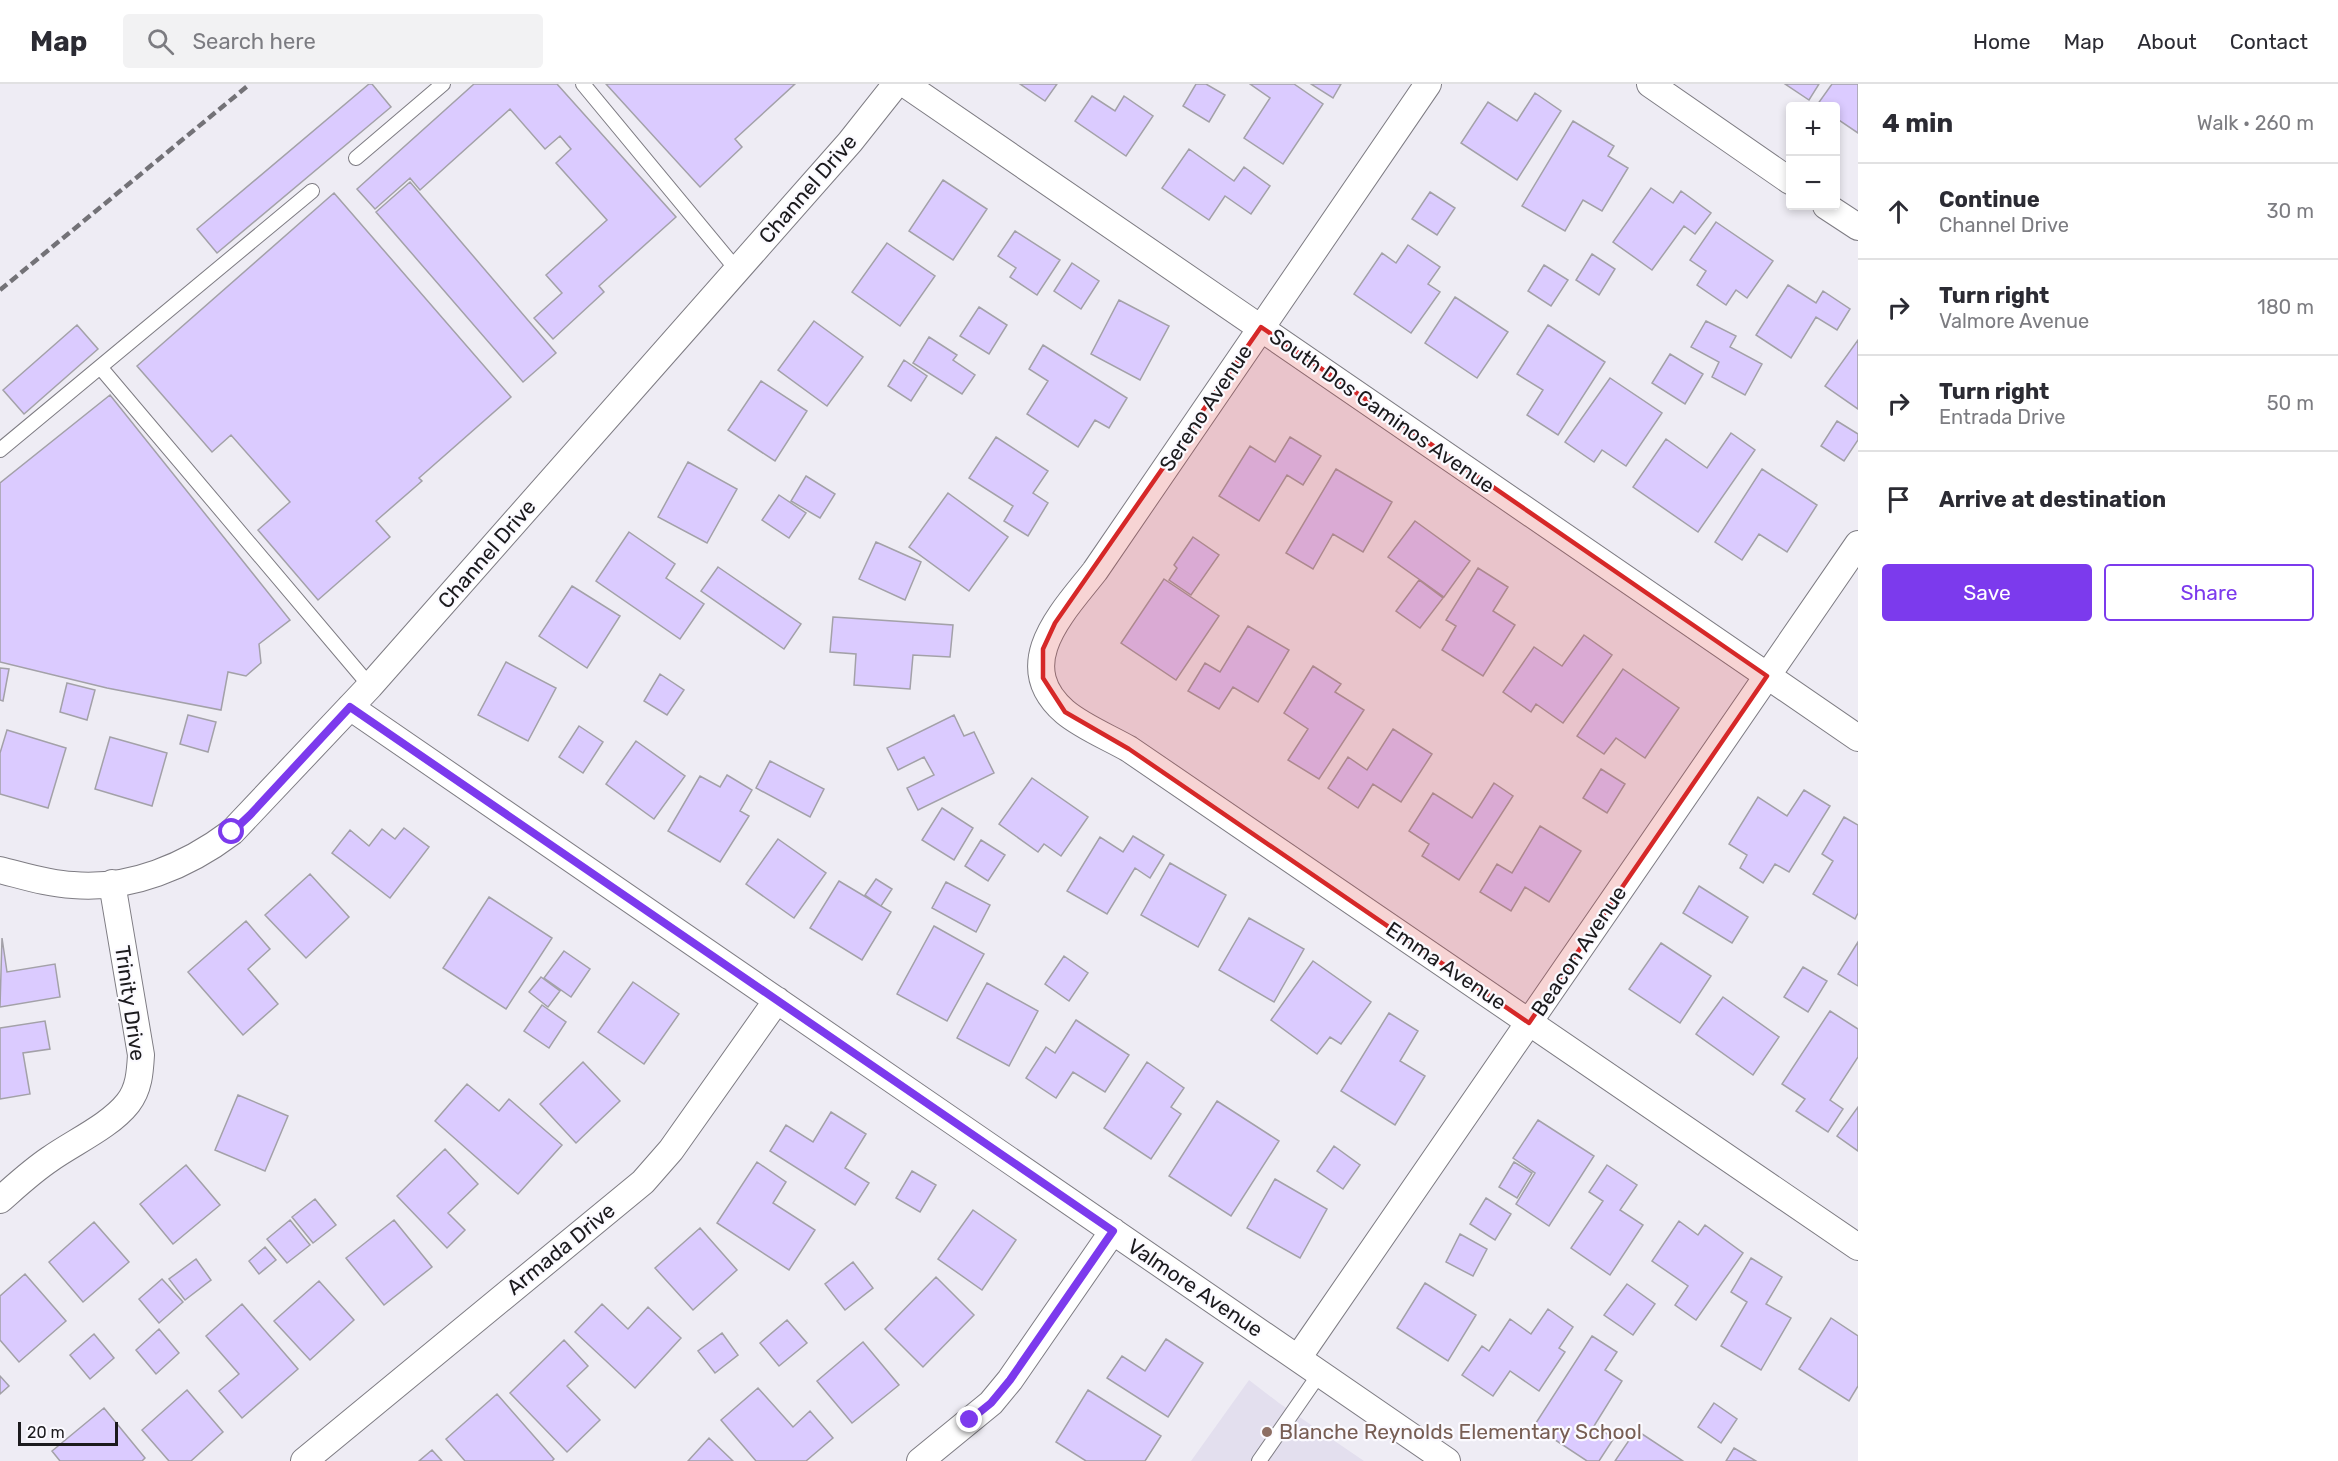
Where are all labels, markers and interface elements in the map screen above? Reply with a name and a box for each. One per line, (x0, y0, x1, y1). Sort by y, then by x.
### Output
search box (123, 14, 543, 68)
text: Map (30, 25, 87, 58)
icon: search (144, 25, 177, 58)
text: Search here (192, 28, 316, 55)
text: Home (1973, 29, 2030, 54)
text: Map (2063, 29, 2104, 54)
text: About (2137, 29, 2197, 54)
text: Contact (2230, 29, 2308, 54)
map controls (1786, 102, 1840, 210)
button: + (1786, 102, 1840, 156)
text: 4 min (1882, 108, 1953, 139)
text: Walk · 260 m (2197, 111, 2314, 135)
street label: Channel Drive (753, 129, 862, 248)
button: − (1786, 156, 1840, 210)
text: Continue (1939, 186, 2040, 213)
icon: ahead (1882, 195, 1915, 228)
text: 30 m (2267, 199, 2314, 223)
text: Channel Drive (1939, 213, 2069, 237)
text: Turn right (1939, 282, 2049, 309)
icon: right (1882, 291, 1915, 324)
text: 180 m (2257, 295, 2314, 319)
text: Valmore Avenue (1939, 309, 2089, 333)
street label: South Dos Caminos Avenue (1265, 323, 1500, 498)
street label: Sereno Avenue (1154, 340, 1257, 476)
text: Turn right (1939, 378, 2049, 405)
icon: right (1882, 387, 1915, 420)
text: 50 m (2267, 391, 2314, 415)
text: Entrada Drive (1939, 405, 2065, 429)
icon: arrive (1882, 483, 1915, 516)
text: Arrive at destination (1939, 486, 2166, 513)
street label: Channel Drive (432, 494, 541, 613)
button: Save (1882, 564, 2092, 621)
button: Share (2104, 564, 2314, 621)
route start (218, 818, 244, 844)
street label: Beacon Avenue (1526, 881, 1631, 1021)
street label: Emma Avenue (1381, 916, 1511, 1015)
street label: Trinity Drive (110, 944, 151, 1062)
street label: Armada Drive (501, 1197, 620, 1300)
street label: Valmore Avenue (1123, 1233, 1268, 1342)
route end (956, 1406, 982, 1432)
scale bar (18, 1419, 118, 1446)
place label: Blanche Reynolds Elementary School (1279, 1419, 1642, 1444)
text: 20 m (27, 1423, 65, 1442)
marker: Blanche Reynolds Elementary School (1260, 1425, 1274, 1439)

